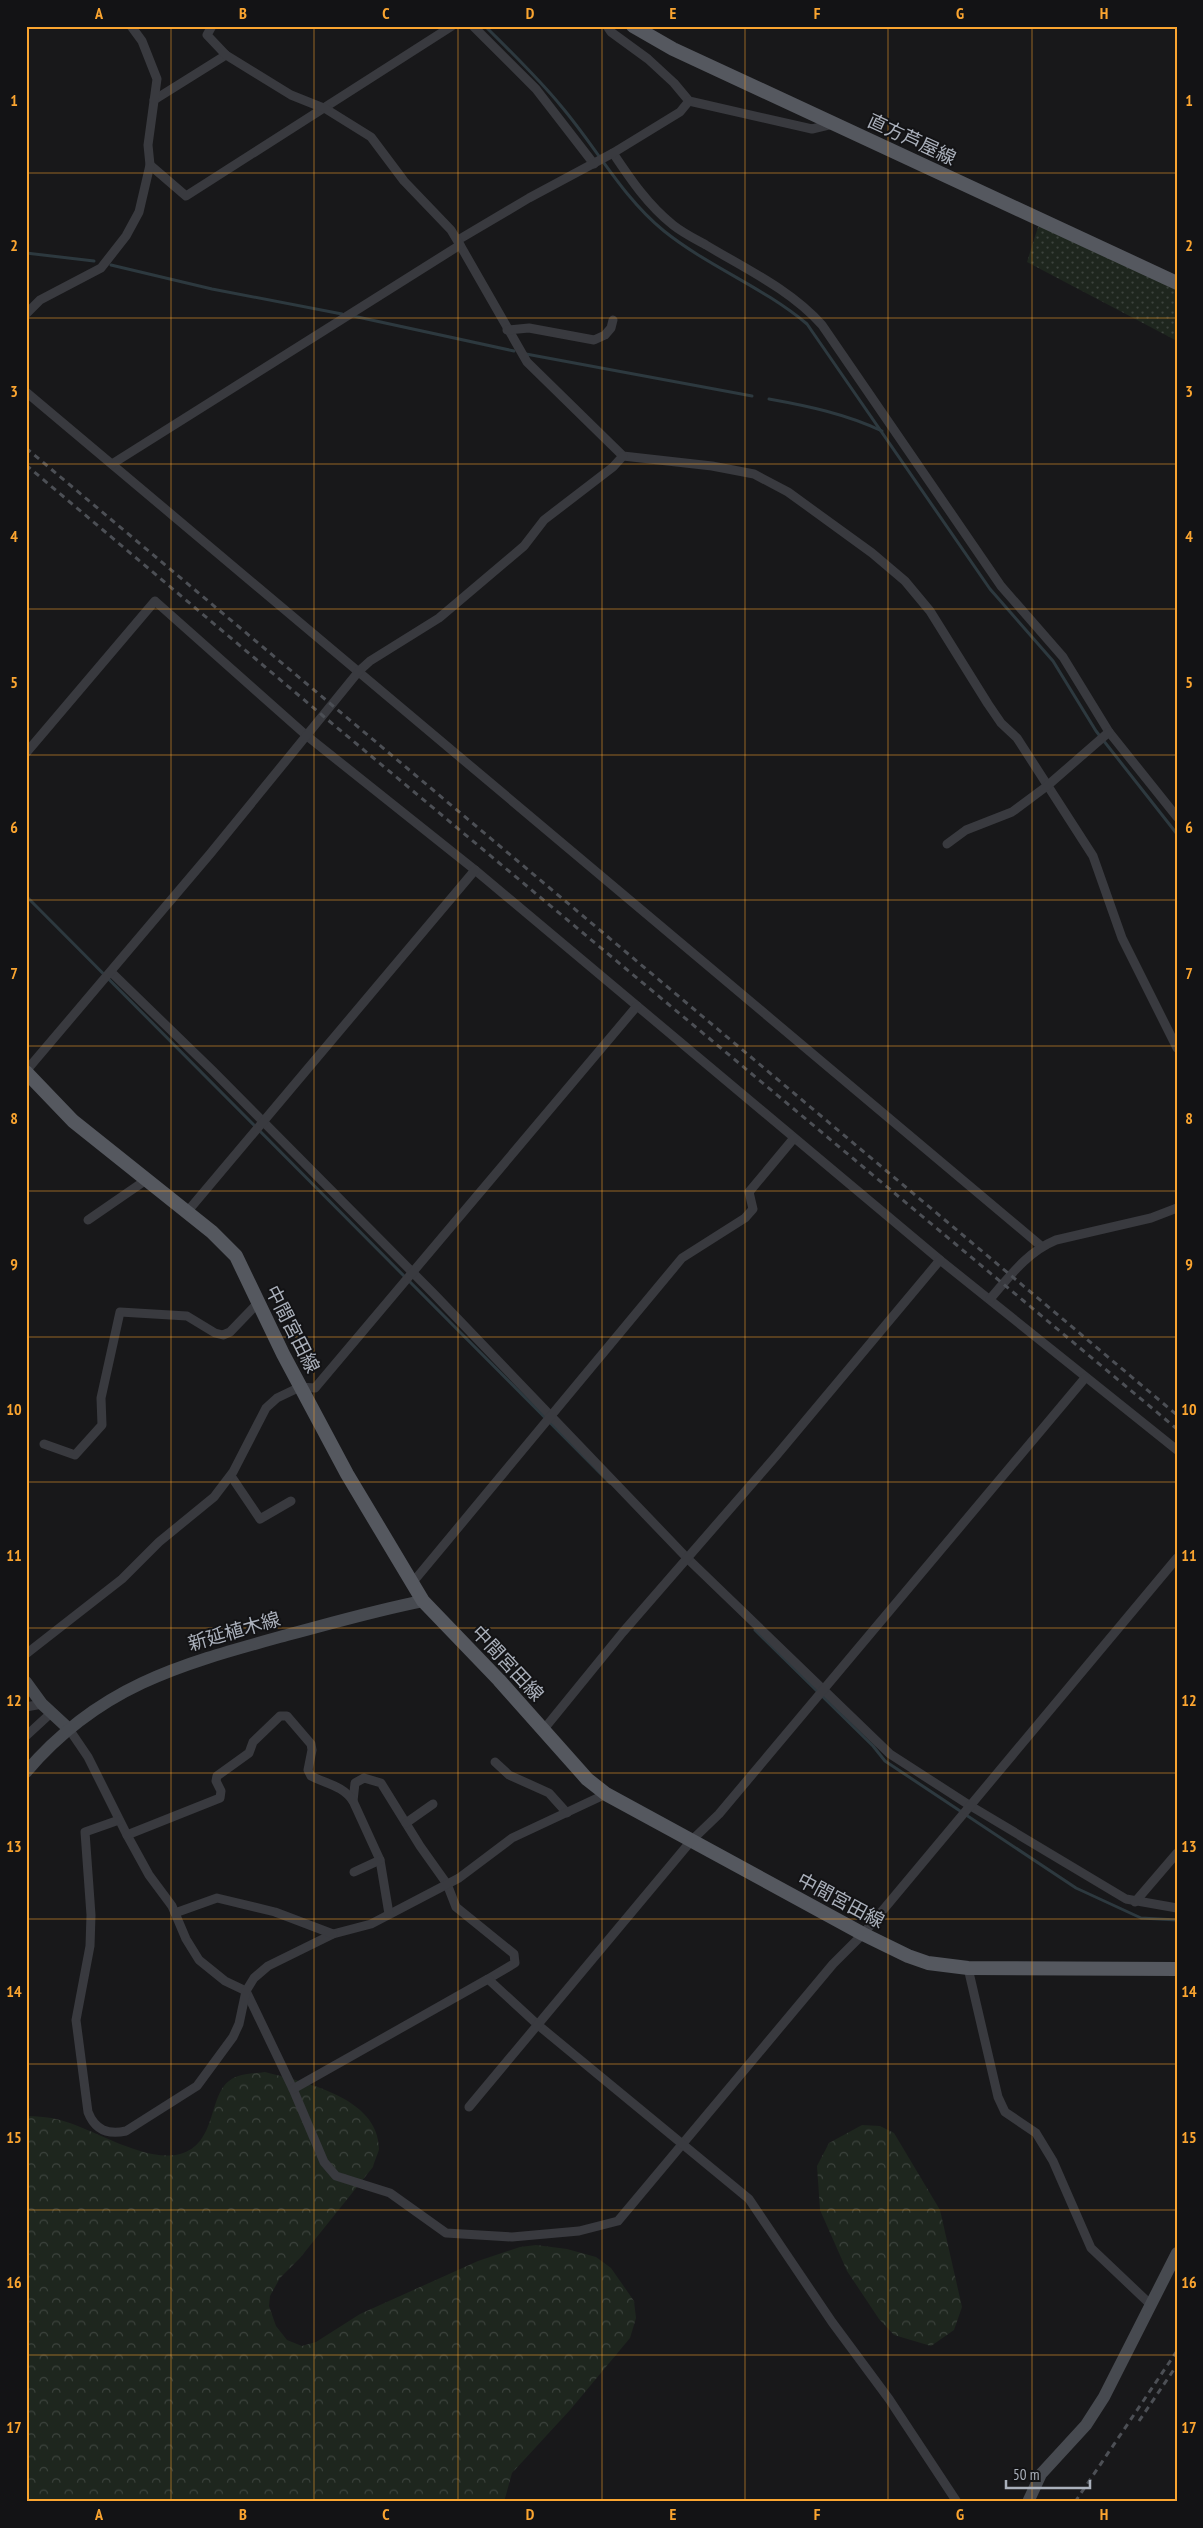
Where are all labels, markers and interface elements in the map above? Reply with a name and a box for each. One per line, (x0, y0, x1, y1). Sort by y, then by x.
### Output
text: A (94, 3, 104, 23)
text: B (239, 3, 247, 23)
text: C (382, 3, 390, 23)
text: D (526, 3, 535, 23)
text: E (670, 3, 677, 23)
text: F (814, 3, 821, 23)
text: G (956, 3, 964, 23)
text: H (1100, 3, 1108, 23)
text: 1 (10, 90, 18, 110)
text: 1 (1185, 90, 1193, 110)
street label: 直方芦屋線 (864, 108, 960, 170)
text: 2 (10, 235, 18, 255)
text: 2 (1185, 235, 1193, 255)
text: 3 (10, 381, 18, 401)
text: 3 (1185, 381, 1193, 401)
text: 4 (10, 526, 18, 546)
text: 4 (1185, 526, 1193, 546)
text: 5 (10, 672, 18, 692)
text: 5 (1185, 672, 1193, 692)
text: 6 (10, 817, 18, 837)
text: 6 (1185, 817, 1193, 837)
text: 7 (10, 963, 18, 983)
text: 7 (1185, 963, 1193, 983)
text: 8 (10, 1108, 18, 1128)
text: 8 (1185, 1108, 1193, 1128)
text: 9 (10, 1254, 18, 1274)
text: 9 (1185, 1254, 1193, 1274)
street label: 中間宮田線 (261, 1281, 325, 1377)
text: 10 (6, 1399, 22, 1419)
text: 10 (1181, 1399, 1197, 1419)
text: 11 (6, 1545, 22, 1565)
text: 11 (1181, 1545, 1197, 1565)
street label: 新延植木線 (185, 1606, 283, 1656)
street label: 中間宮田線 (467, 1620, 549, 1706)
text: 12 (6, 1690, 22, 1710)
text: 12 (1181, 1690, 1197, 1710)
text: 13 (6, 1836, 22, 1856)
text: 13 (1181, 1836, 1197, 1856)
street label: 中間宮田線 (793, 1867, 889, 1933)
text: 14 (6, 1981, 22, 2001)
text: 14 (1181, 1981, 1197, 2001)
text: 15 (6, 2127, 22, 2147)
text: 15 (1181, 2127, 1197, 2147)
text: 16 (6, 2272, 22, 2292)
text: 16 (1181, 2272, 1197, 2292)
text: 17 (6, 2417, 22, 2437)
text: 17 (1181, 2417, 1197, 2437)
scale bar (1006, 2458, 1089, 2490)
text: 50 m (1013, 2465, 1039, 2484)
text: A (94, 2504, 104, 2524)
text: B (239, 2504, 247, 2524)
text: C (382, 2504, 390, 2524)
text: D (526, 2504, 535, 2524)
text: E (670, 2504, 677, 2524)
text: F (814, 2504, 821, 2524)
text: G (956, 2504, 964, 2524)
text: H (1100, 2504, 1108, 2524)

